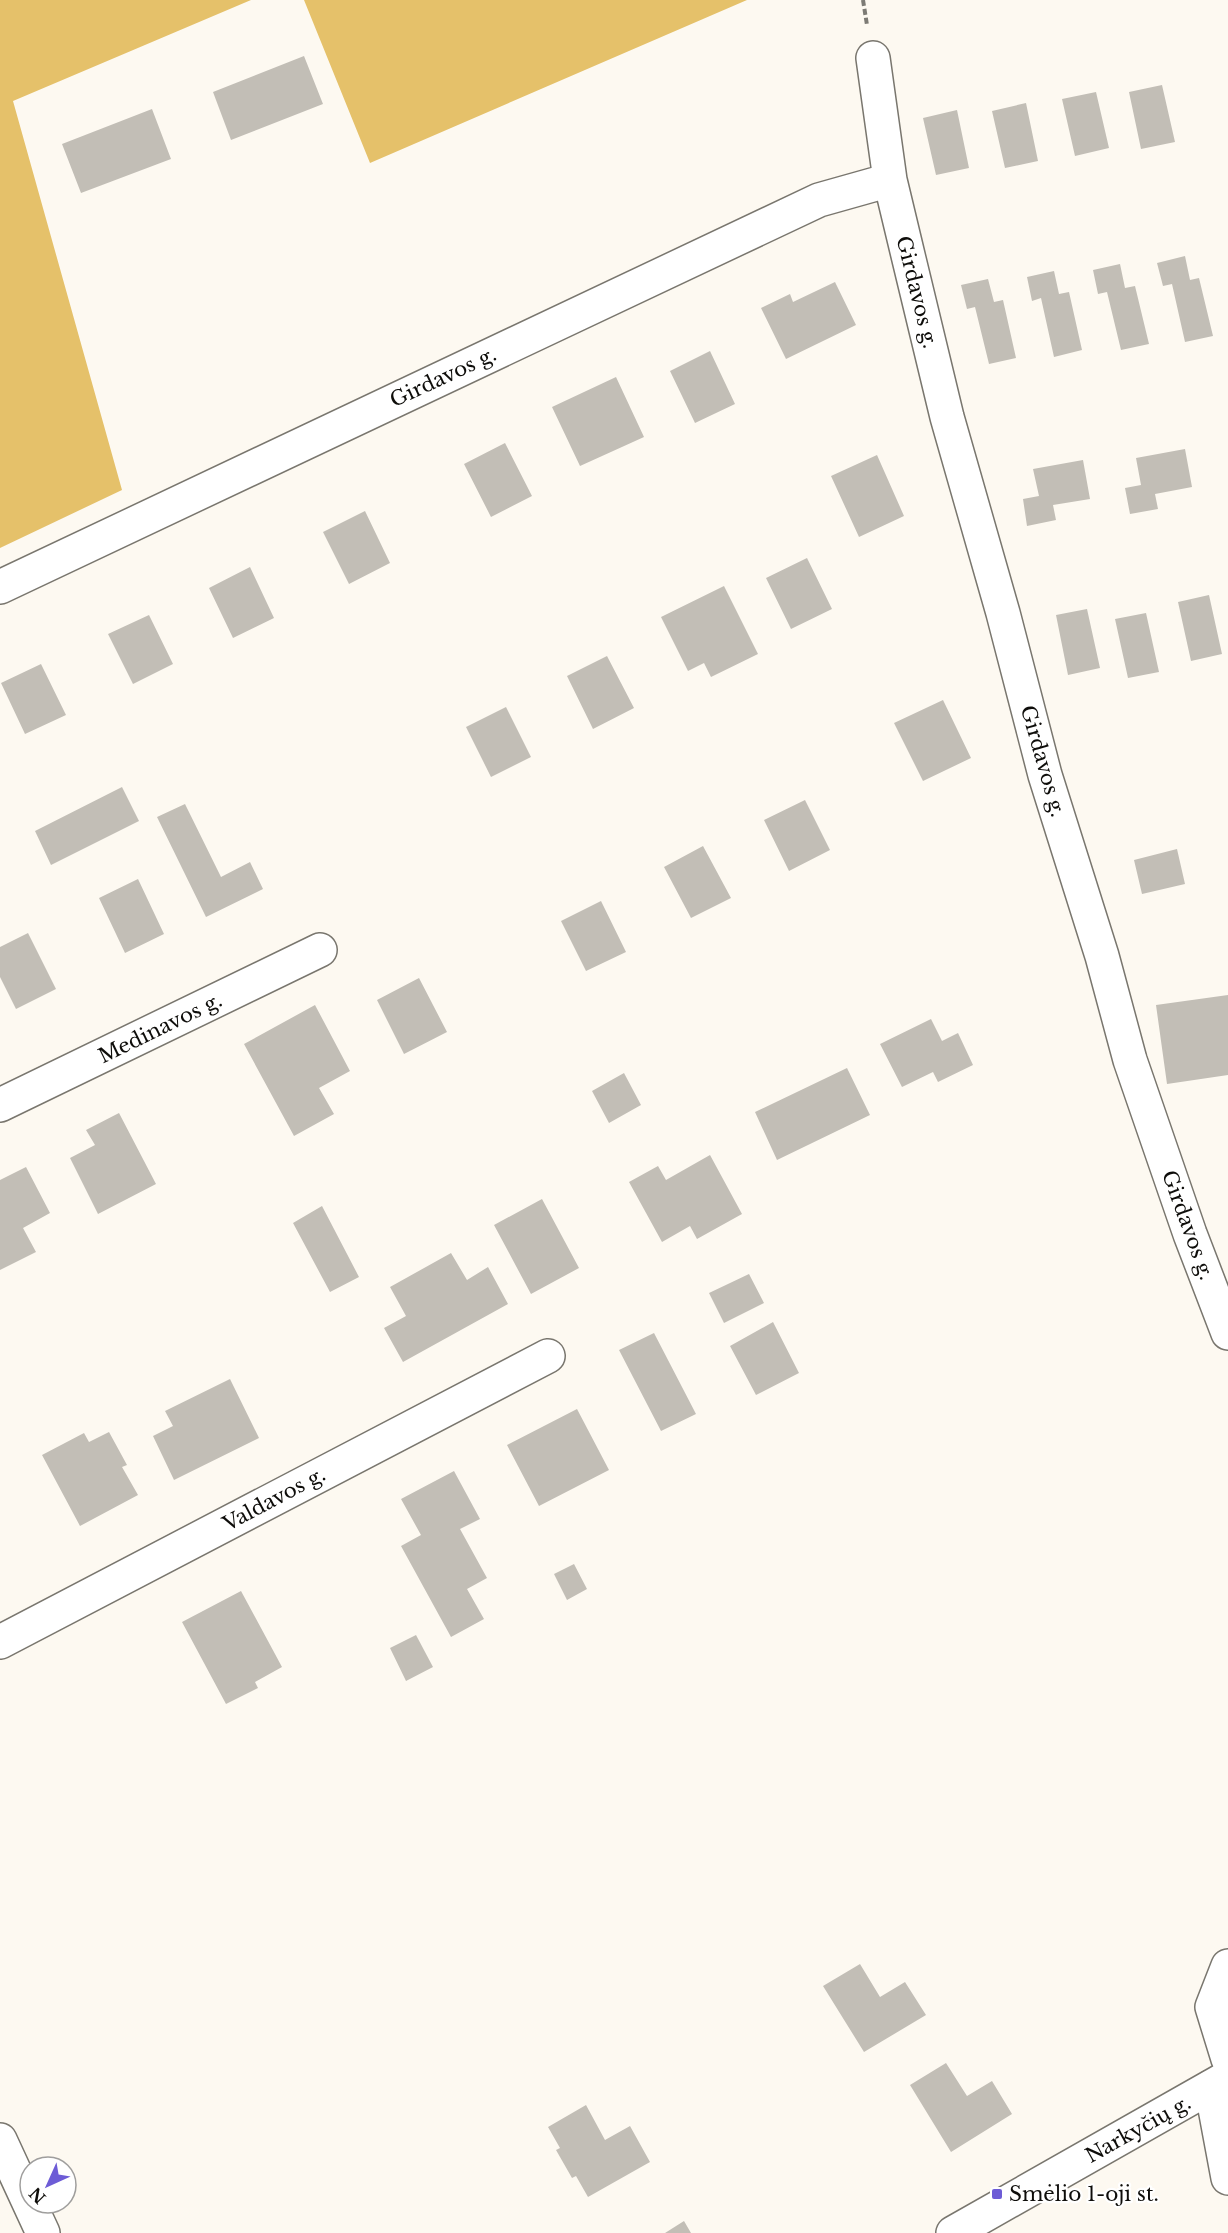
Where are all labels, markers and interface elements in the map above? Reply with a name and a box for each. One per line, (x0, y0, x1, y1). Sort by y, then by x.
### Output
street label: Girdavos g. (891, 233, 943, 351)
street label: Girdavos g. (386, 342, 500, 412)
street label: Girdavos g. (1016, 703, 1070, 819)
street label: Medinavos g. (94, 988, 226, 1068)
street label: Girdavos g. (1157, 1167, 1219, 1283)
street label: Valdavos g. (218, 1462, 329, 1536)
street label: Narkyčių g. (1081, 2090, 1195, 2168)
north arrow (18, 2155, 78, 2215)
place label: Smėlio 1-oji st. (1009, 2182, 1159, 2206)
text: N (25, 2183, 50, 2208)
marker: Smėlio 1-oji st. (990, 2187, 1004, 2201)

